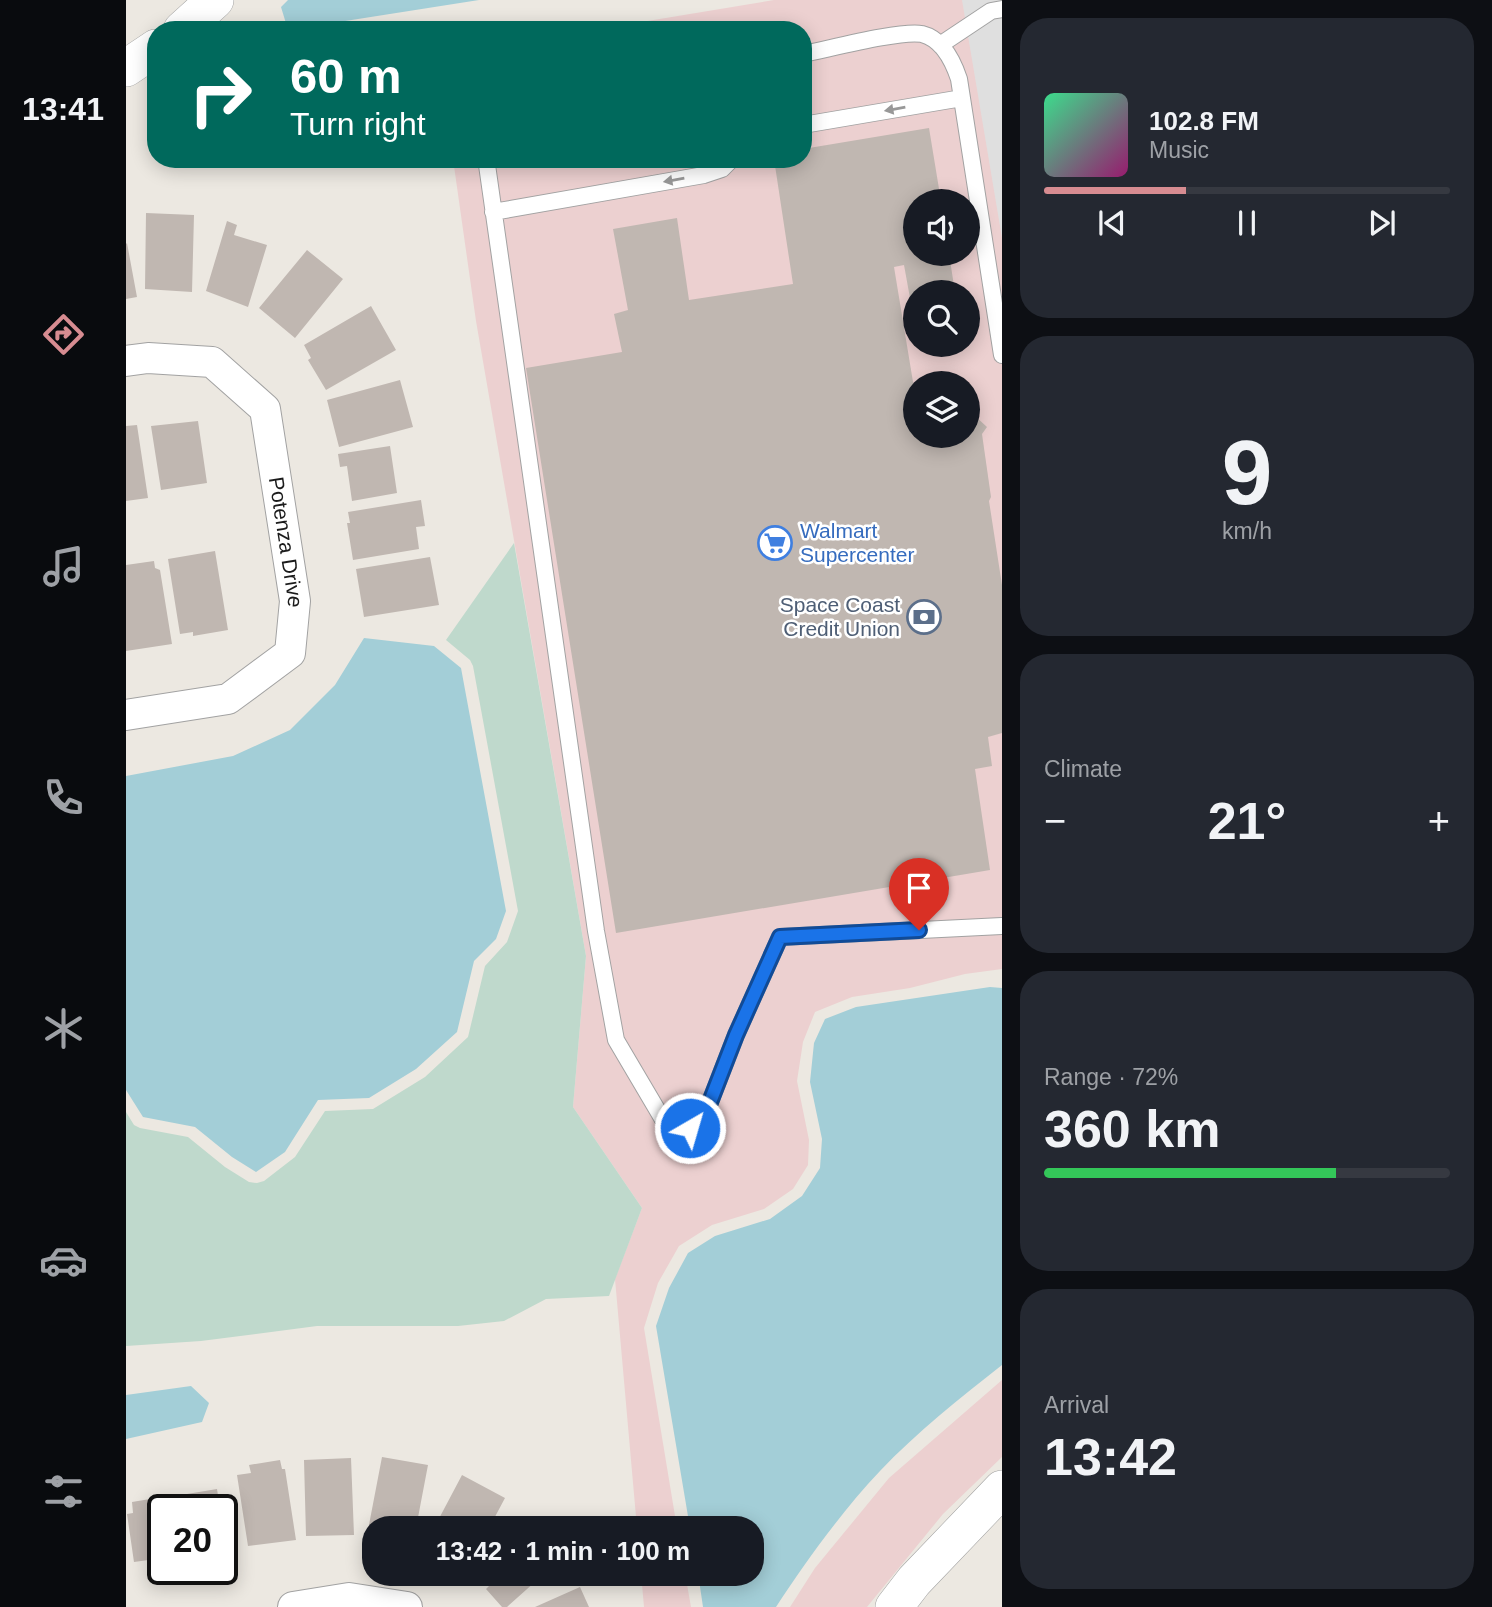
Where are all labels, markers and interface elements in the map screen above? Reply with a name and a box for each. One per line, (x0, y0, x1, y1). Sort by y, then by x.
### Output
icon: right (175, 49, 266, 140)
text: 60 m (290, 49, 402, 103)
text: 13:41 (22, 91, 104, 127)
one-way arrow (884, 104, 906, 115)
text: Turn right (290, 106, 426, 142)
text: 102.8 FM (1149, 106, 1259, 136)
text: Music (1149, 137, 1209, 163)
one-way arrow (663, 175, 685, 186)
map controls (903, 189, 980, 448)
button: sound (903, 189, 980, 266)
icon: previous (1093, 204, 1131, 242)
icon: pause (1228, 204, 1266, 242)
icon: next (1363, 204, 1401, 242)
button: search (903, 280, 980, 357)
icon: directions (39, 310, 88, 359)
button: layers (903, 371, 980, 448)
text: 9 (1222, 422, 1272, 523)
street label: Potenza Drive (265, 475, 307, 609)
text: km/h (1222, 518, 1272, 544)
place label: Walmart Supercenter (800, 519, 914, 566)
supermarket icon: Walmart Supercenter (756, 524, 794, 562)
icon: music (39, 542, 88, 591)
place label: Space Coast Credit Union (780, 593, 900, 640)
bank icon: Space Coast Credit Union (905, 598, 943, 636)
text: Climate (1044, 756, 1122, 782)
icon: phone (39, 773, 88, 822)
text: 21° (1208, 792, 1286, 850)
text: − (1044, 800, 1066, 842)
text: + (1428, 800, 1450, 842)
pin (889, 858, 949, 930)
icon: arrive (900, 869, 938, 907)
icon: climate (39, 1004, 88, 1053)
text: Range · 72% (1044, 1064, 1178, 1090)
position arrow (653, 1091, 727, 1165)
text: 360 km (1044, 1100, 1220, 1158)
icon: car (39, 1236, 88, 1285)
text: Arrival (1044, 1392, 1109, 1418)
text: 13:42 (1044, 1428, 1177, 1486)
icon: filters (39, 1467, 88, 1516)
speed limit sign: 20 (147, 1494, 238, 1585)
text: 13:42 · 1 min · 100 m (436, 1536, 690, 1566)

